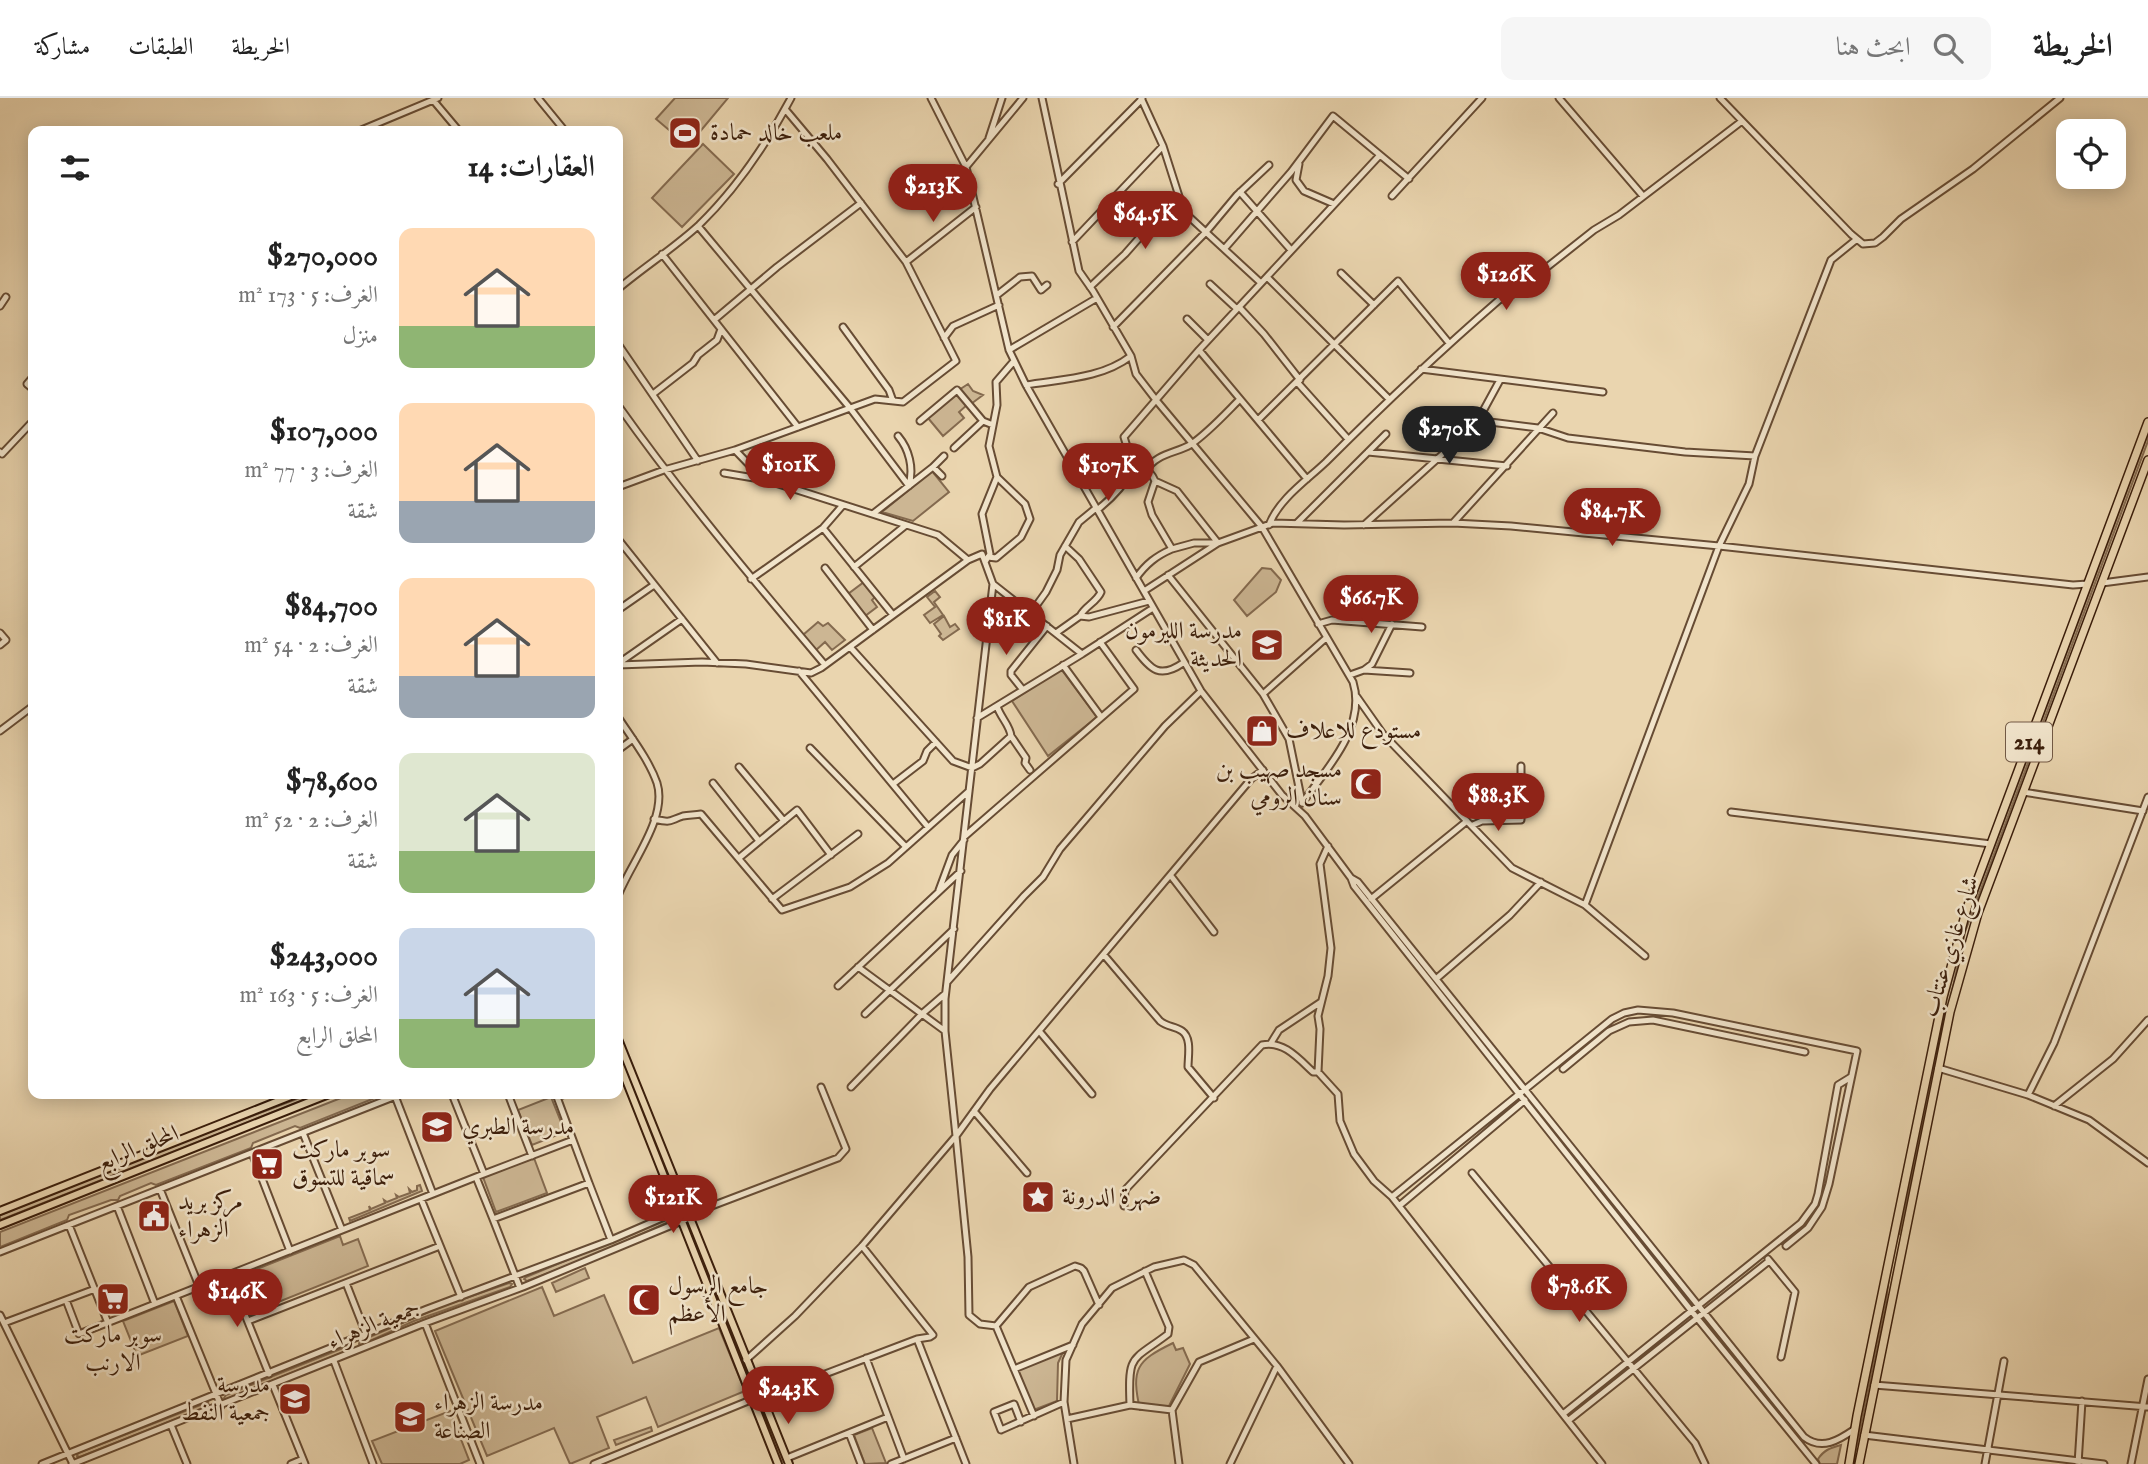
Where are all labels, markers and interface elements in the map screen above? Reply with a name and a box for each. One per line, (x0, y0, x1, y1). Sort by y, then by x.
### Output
search box (1501, 17, 1991, 80)
text: الخريطة (2033, 26, 2113, 68)
icon: search (1929, 29, 1967, 67)
text: ابحث هنا (1836, 31, 1911, 64)
text: مشاركة (35, 32, 90, 63)
text: الطبقات (128, 32, 194, 63)
text: الخريطة (232, 32, 290, 63)
sports icon: ملعب خالد حمادة (666, 114, 704, 152)
place label: ملعب خالد حمادة (710, 118, 842, 149)
map controls (2056, 119, 2126, 189)
button: locate (2056, 119, 2126, 189)
icon: filters (56, 149, 94, 187)
text: العقارات: 14 (467, 149, 595, 187)
pin: $213K (884, 164, 982, 224)
text: $213K (904, 172, 962, 201)
pin: $64.5K (1088, 192, 1202, 251)
text: $64.5K (1113, 199, 1177, 228)
text: $270,000 (267, 238, 378, 276)
pin: $126K (1457, 252, 1555, 312)
icon: home (455, 256, 539, 340)
text: $126K (1477, 260, 1535, 289)
text: الغرف: 5 · 173 m² (238, 281, 378, 310)
text: منزل (343, 322, 378, 351)
pin: $270K (1400, 406, 1498, 466)
text: $107,000 (269, 413, 378, 451)
text: $270K (1418, 414, 1480, 443)
icon: home (455, 431, 539, 515)
pin: $101K (741, 442, 839, 502)
pin: $107K (1059, 444, 1157, 503)
text: $101K (761, 450, 819, 479)
text: $107K (1078, 451, 1138, 480)
text: الغرف: 3 · 77 m² (245, 456, 378, 485)
pin: $84.7K (1555, 489, 1669, 548)
text: $84.7K (1580, 496, 1644, 525)
text: شقة (348, 497, 378, 526)
pin: $66.7K (1314, 575, 1428, 635)
text: $66.7K (1339, 583, 1403, 612)
text: $84,700 (284, 588, 378, 626)
pin: $81K (965, 598, 1047, 657)
text: $81K (983, 605, 1029, 634)
icon: home (455, 606, 539, 690)
place label: مدرسة الليرمون الحديثة (1125, 616, 1242, 675)
school or university icon: مدرسة الليرمون الحديثة (1248, 626, 1286, 664)
text: الغرف: 2 · 54 m² (244, 631, 378, 660)
text: شقة (348, 672, 378, 701)
shop icon: مستودع للاعلاف (1243, 712, 1281, 750)
place label: مستودع للاعلاف (1286, 716, 1421, 750)
road number: 214 (2006, 722, 2052, 762)
place label: مسجد صهيب بن سنان الرومي (1216, 755, 1342, 816)
text: $78,600 (285, 763, 378, 801)
mosque icon: مسجد صهيب بن سنان الرومي (1347, 765, 1385, 803)
pin: $88.3K (1441, 774, 1555, 833)
icon: home (455, 781, 539, 865)
text: $88.3K (1468, 781, 1528, 810)
text: الغرف: 2 · 52 m² (245, 806, 378, 835)
text: شقة (348, 847, 378, 876)
street label: شارع غازي عنتاب (1915, 873, 1990, 1022)
text: $243,000 (269, 938, 378, 976)
icon: home (455, 956, 539, 1040)
text: الغرف: 5 · 163 m² (239, 981, 378, 1010)
text: المحلق الرابع (296, 1022, 378, 1051)
school or university icon: مدرسة الطبري (418, 1108, 456, 1146)
place label: مدرسة الطبري (462, 1112, 574, 1145)
street label: المحلق الرابع (92, 1119, 185, 1184)
place label: سوبر ماركت سماقية للتسوق (292, 1135, 395, 1194)
supermarket icon: سوبر ماركت سماقية للتسوق (248, 1145, 286, 1183)
pin: $121K (624, 1176, 722, 1235)
place icon: ضهرة الدرونة (1019, 1178, 1057, 1216)
place label: ضهرة الدرونة (1062, 1182, 1161, 1213)
text: $121K (644, 1183, 702, 1212)
place label: مركز بريد الزهراء (178, 1187, 243, 1246)
public building icon: مركز بريد الزهراء (135, 1197, 173, 1235)
pin: $78.6K (1522, 1264, 1636, 1324)
pin: $146K (188, 1270, 286, 1329)
place label: جامع الرسول الأعظم (668, 1271, 768, 1335)
text: $78.6K (1547, 1272, 1611, 1301)
text: $146K (208, 1277, 266, 1306)
supermarket icon: سوبر ماركت الارنب (94, 1280, 132, 1318)
mosque icon: جامع الرسول الأعظم (625, 1281, 663, 1319)
street label: جمعية الزهراء (323, 1292, 425, 1358)
place label: سوبر ماركت الارنب (64, 1320, 162, 1379)
pin: $243K (739, 1366, 837, 1426)
place label: مدرسة جمعية النفط (181, 1370, 270, 1429)
text: $243K (758, 1374, 818, 1403)
school or university icon: مدرسة جمعية النفط (276, 1380, 314, 1418)
place label: مدرسة الزهراء الصناعة (434, 1388, 543, 1447)
school or university icon: مدرسة الزهراء الصناعة (391, 1398, 429, 1436)

